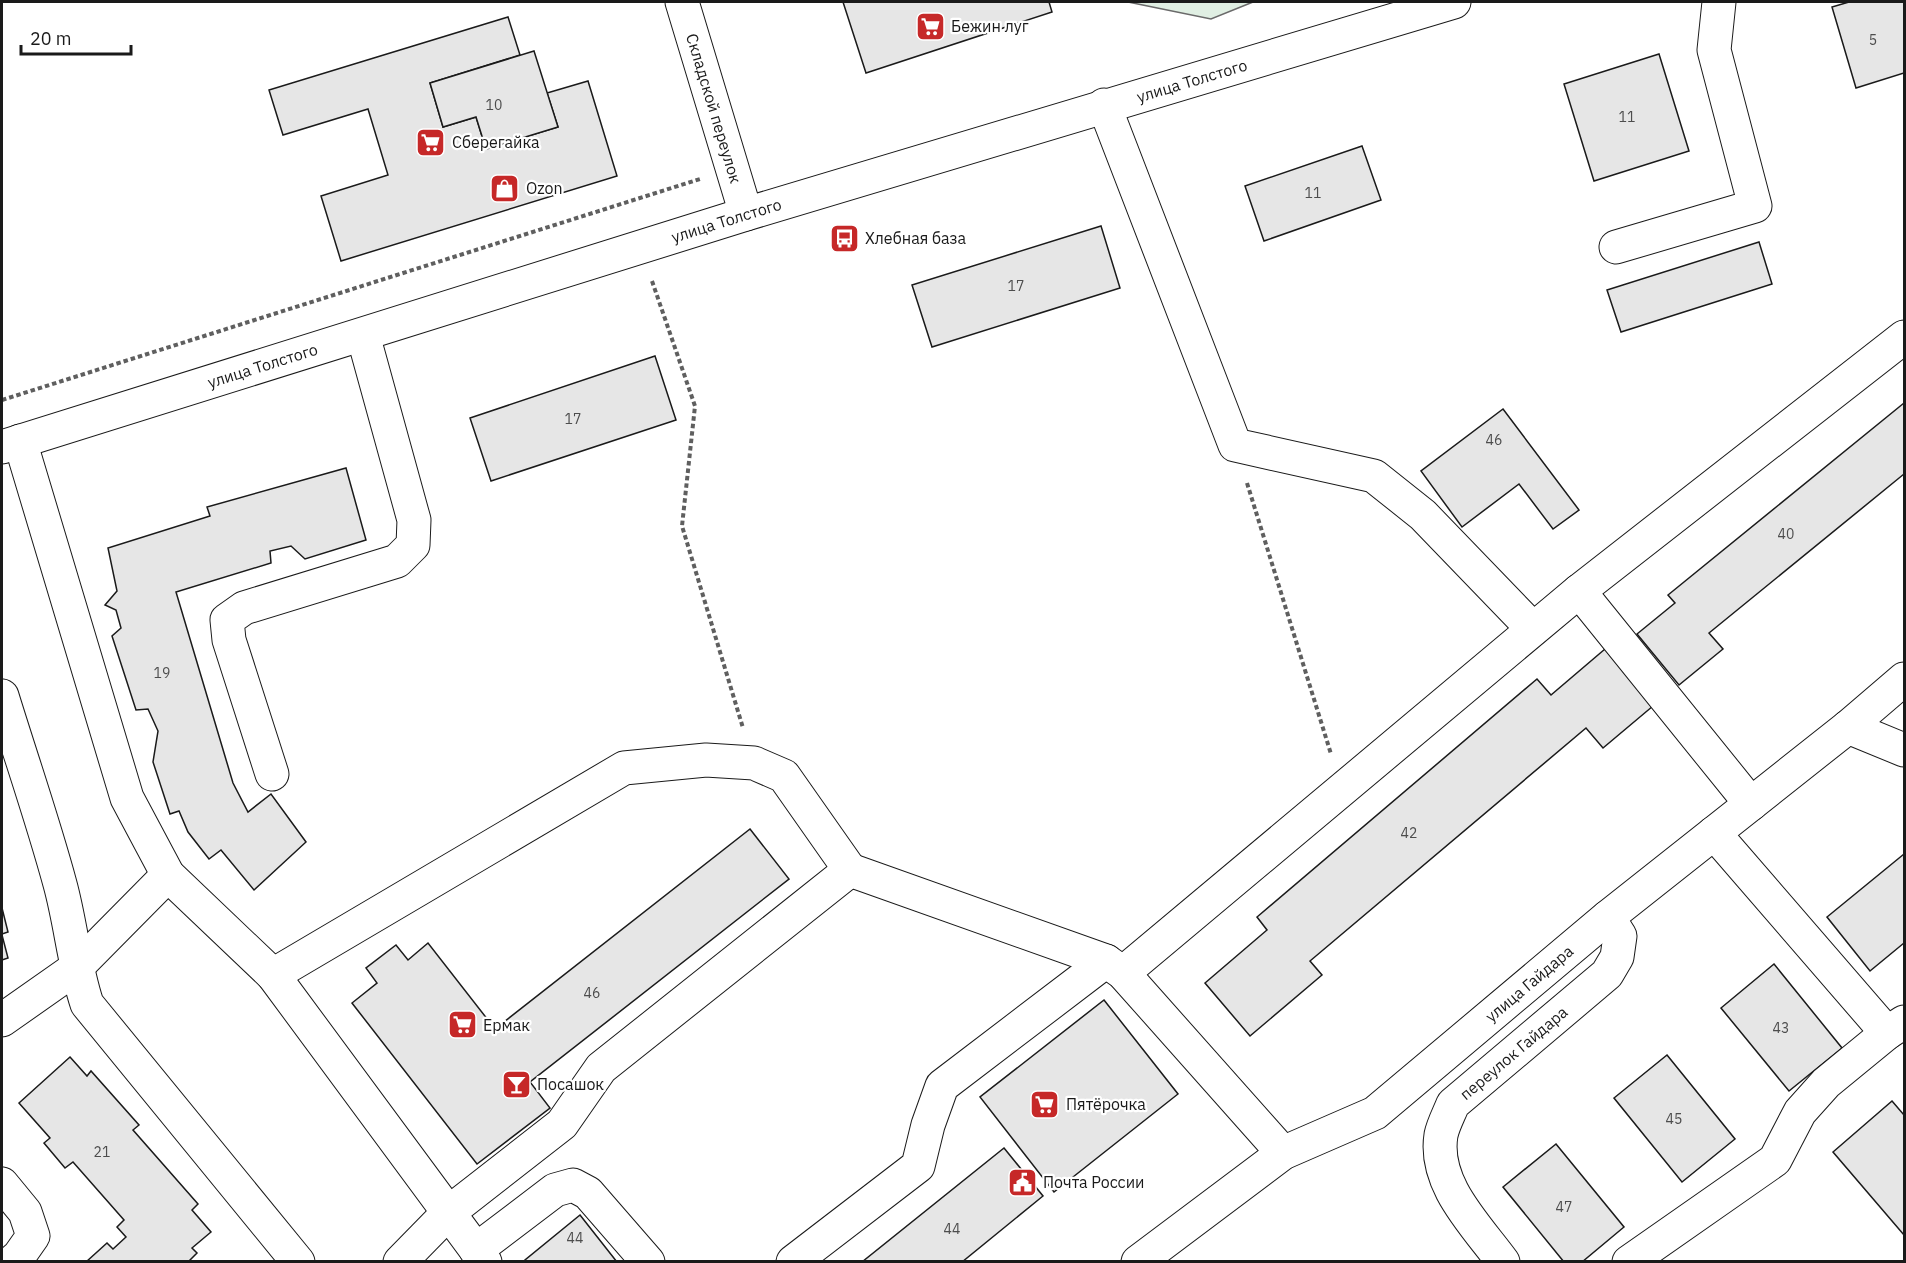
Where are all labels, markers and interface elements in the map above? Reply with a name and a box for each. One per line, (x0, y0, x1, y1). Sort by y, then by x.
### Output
supermarket icon: Бежин луг (914, 10, 946, 42)
place label: Бежин луг (951, 16, 1029, 36)
scale bar (21, 18, 130, 56)
text: 20 m (30, 27, 72, 50)
street label: Складской переулок (682, 31, 746, 186)
house number: 5 (1869, 31, 1877, 49)
street label: улица Толстого (1134, 55, 1249, 106)
house number: 10 (486, 96, 502, 114)
house number: 11 (1619, 108, 1635, 126)
supermarket icon: Сберегайка (415, 126, 447, 158)
place label: Сберегайка (452, 132, 540, 152)
shop icon: Ozon (489, 172, 521, 204)
place label: Ozon (526, 178, 563, 198)
house number: 11 (1305, 184, 1321, 202)
street label: улица Толстого (669, 194, 784, 247)
bus stop icon: Хлебная база (828, 222, 860, 254)
place label: Хлебная база (865, 228, 967, 248)
house number: 17 (1008, 277, 1024, 295)
street label: улица Толстого (205, 339, 320, 392)
house number: 17 (565, 410, 581, 428)
house number: 46 (1486, 431, 1502, 449)
house number: 40 (1778, 525, 1794, 543)
house number: 19 (154, 664, 170, 682)
house number: 42 (1401, 824, 1417, 842)
street label: улица Гайдара (1481, 941, 1577, 1026)
house number: 46 (584, 984, 600, 1002)
street label: переулок Гайдара (1455, 1002, 1572, 1104)
supermarket icon: Ермак (446, 1009, 478, 1041)
place label: Ермак (483, 1015, 530, 1035)
house number: 43 (1773, 1019, 1789, 1037)
bar icon: Посашок (500, 1068, 532, 1100)
place label: Посашок (537, 1074, 604, 1094)
supermarket icon: Пятёрочка (1029, 1088, 1061, 1120)
place label: Пятёрочка (1066, 1094, 1146, 1114)
house number: 45 (1666, 1110, 1682, 1128)
house number: 21 (94, 1143, 110, 1161)
public building icon: Почта России (1006, 1166, 1038, 1198)
place label: Почта России (1043, 1172, 1144, 1192)
house number: 47 (1556, 1198, 1572, 1216)
house number: 44 (944, 1220, 960, 1238)
house number: 44 (567, 1229, 583, 1247)

